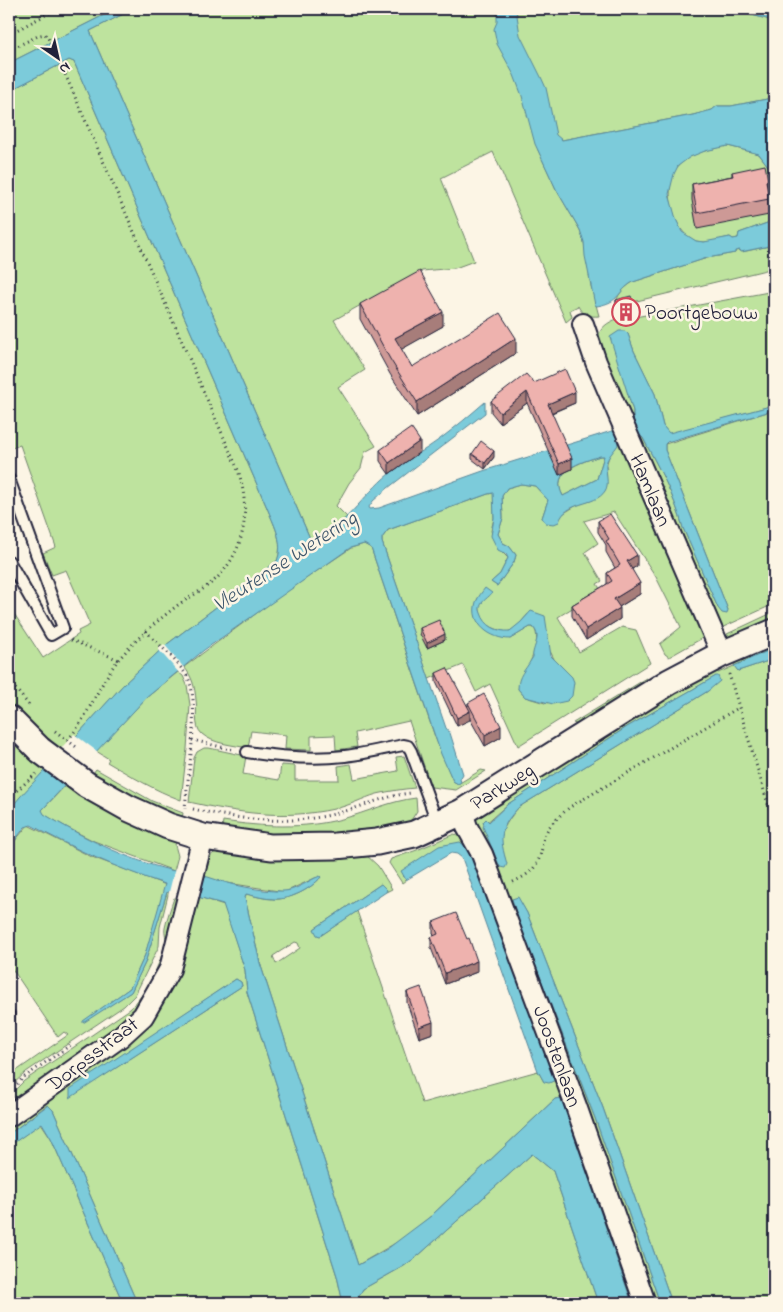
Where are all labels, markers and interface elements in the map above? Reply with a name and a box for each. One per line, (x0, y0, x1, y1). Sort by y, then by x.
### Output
north arrow (32, 32, 82, 82)
text: N (55, 56, 74, 79)
building icon: Poortgebouw (611, 297, 641, 327)
place label: Poortgebouw (645, 299, 758, 331)
street label: Hamlaan (620, 450, 678, 532)
water label: Vleutense Wetering (207, 503, 365, 621)
street label: Parkweg (465, 756, 542, 821)
street label: Joostenlaan (524, 1002, 588, 1112)
street label: Dorpsstraat (40, 1011, 146, 1101)

